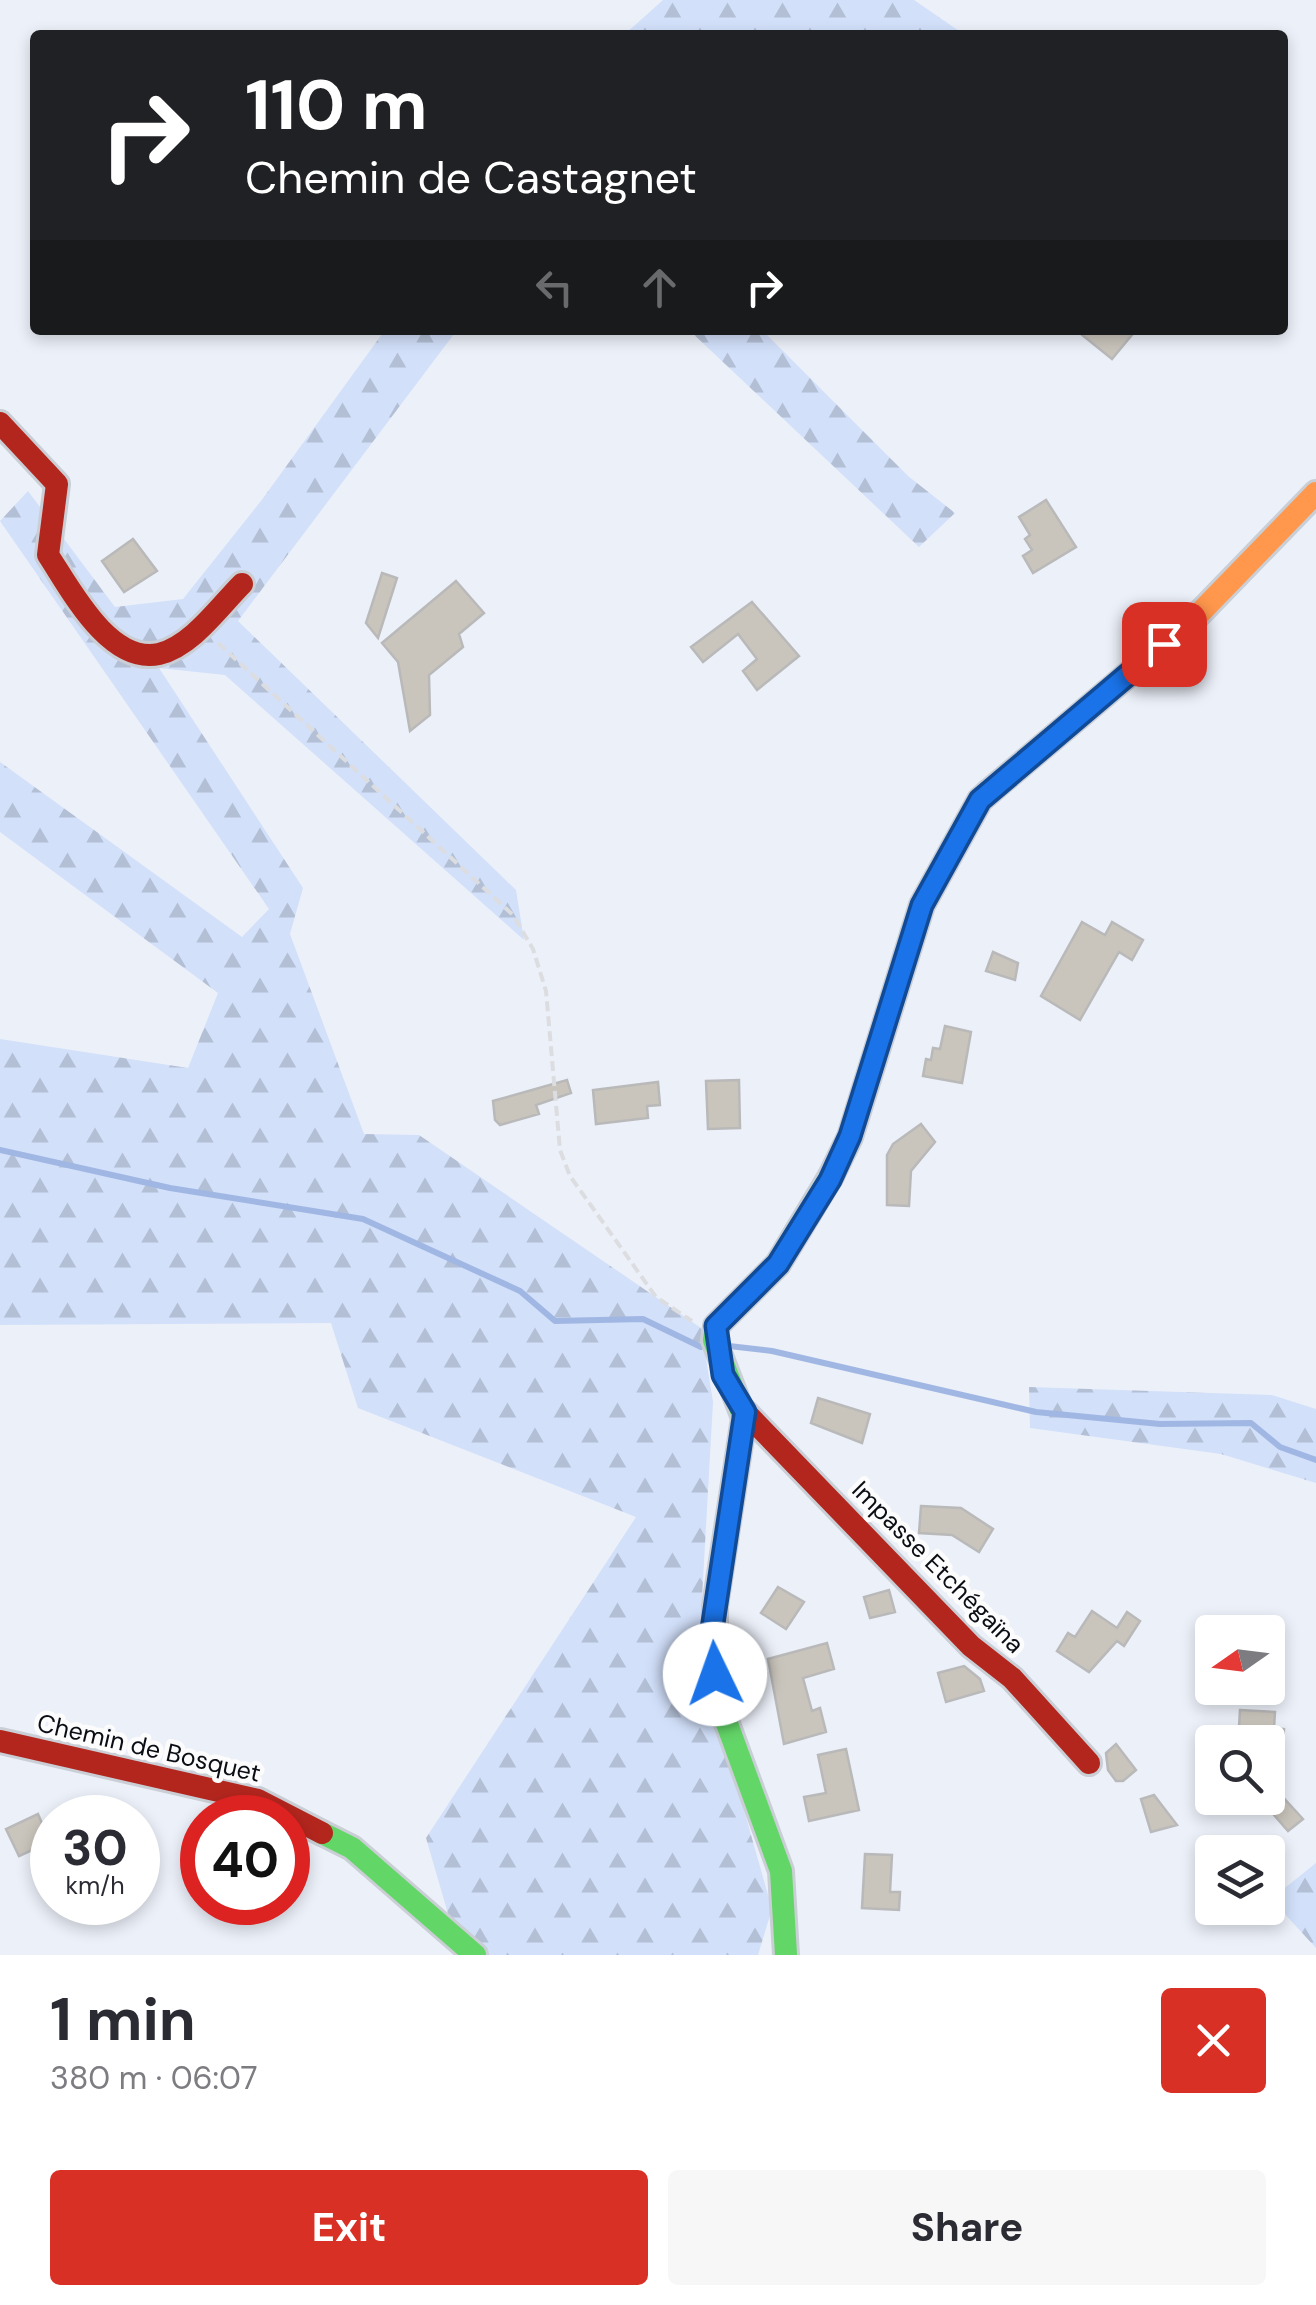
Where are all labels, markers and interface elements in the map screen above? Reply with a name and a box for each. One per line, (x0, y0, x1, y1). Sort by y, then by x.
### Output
text: 110 m (245, 60, 428, 151)
icon: right (80, 70, 210, 200)
text: Chemin de Castagnet (245, 148, 697, 207)
icon: left (527, 260, 582, 315)
icon: ahead (632, 260, 687, 315)
icon: right (737, 260, 792, 315)
pin (1122, 602, 1207, 687)
icon: arrive (1137, 617, 1192, 672)
street label: Impasse Etchégaïna (845, 1474, 1031, 1660)
north arrow (1195, 1615, 1285, 1705)
map controls (1195, 1615, 1285, 1925)
position arrow (663, 1622, 767, 1726)
street label: Chemin de Bosquet (34, 1706, 264, 1790)
button: search (1195, 1725, 1285, 1815)
speed limit sign: 40 (180, 1795, 310, 1925)
text: 30 (62, 1815, 128, 1881)
button: layers (1195, 1835, 1285, 1925)
text: km/h (65, 1869, 125, 1902)
text: 1 min (50, 1980, 196, 2059)
button: close (1161, 1988, 1266, 2093)
text: 380 m · 06:07 (50, 2057, 258, 2099)
button: Exit (50, 2170, 648, 2285)
button: Share (668, 2170, 1266, 2285)

